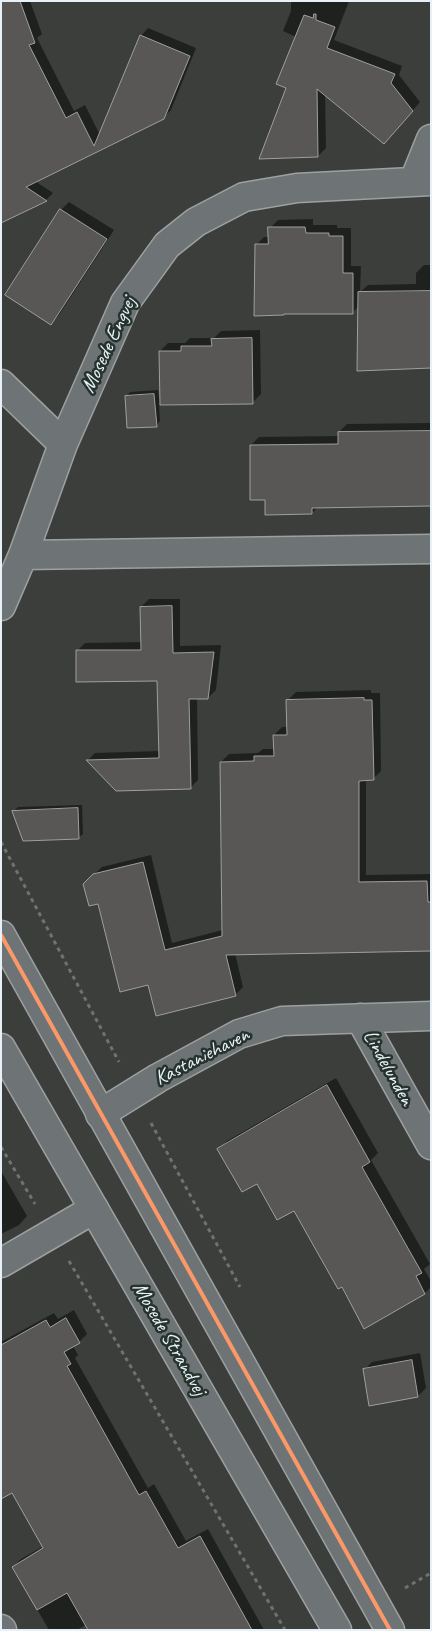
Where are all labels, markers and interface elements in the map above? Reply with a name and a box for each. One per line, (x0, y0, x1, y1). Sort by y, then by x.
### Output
street label: Mosede Engvej (76, 293, 142, 397)
street label: Kastaniehaven (150, 1022, 254, 1092)
street label: Lindelunden (357, 1026, 419, 1110)
street label: Mosede Strandvej (126, 1278, 212, 1400)

